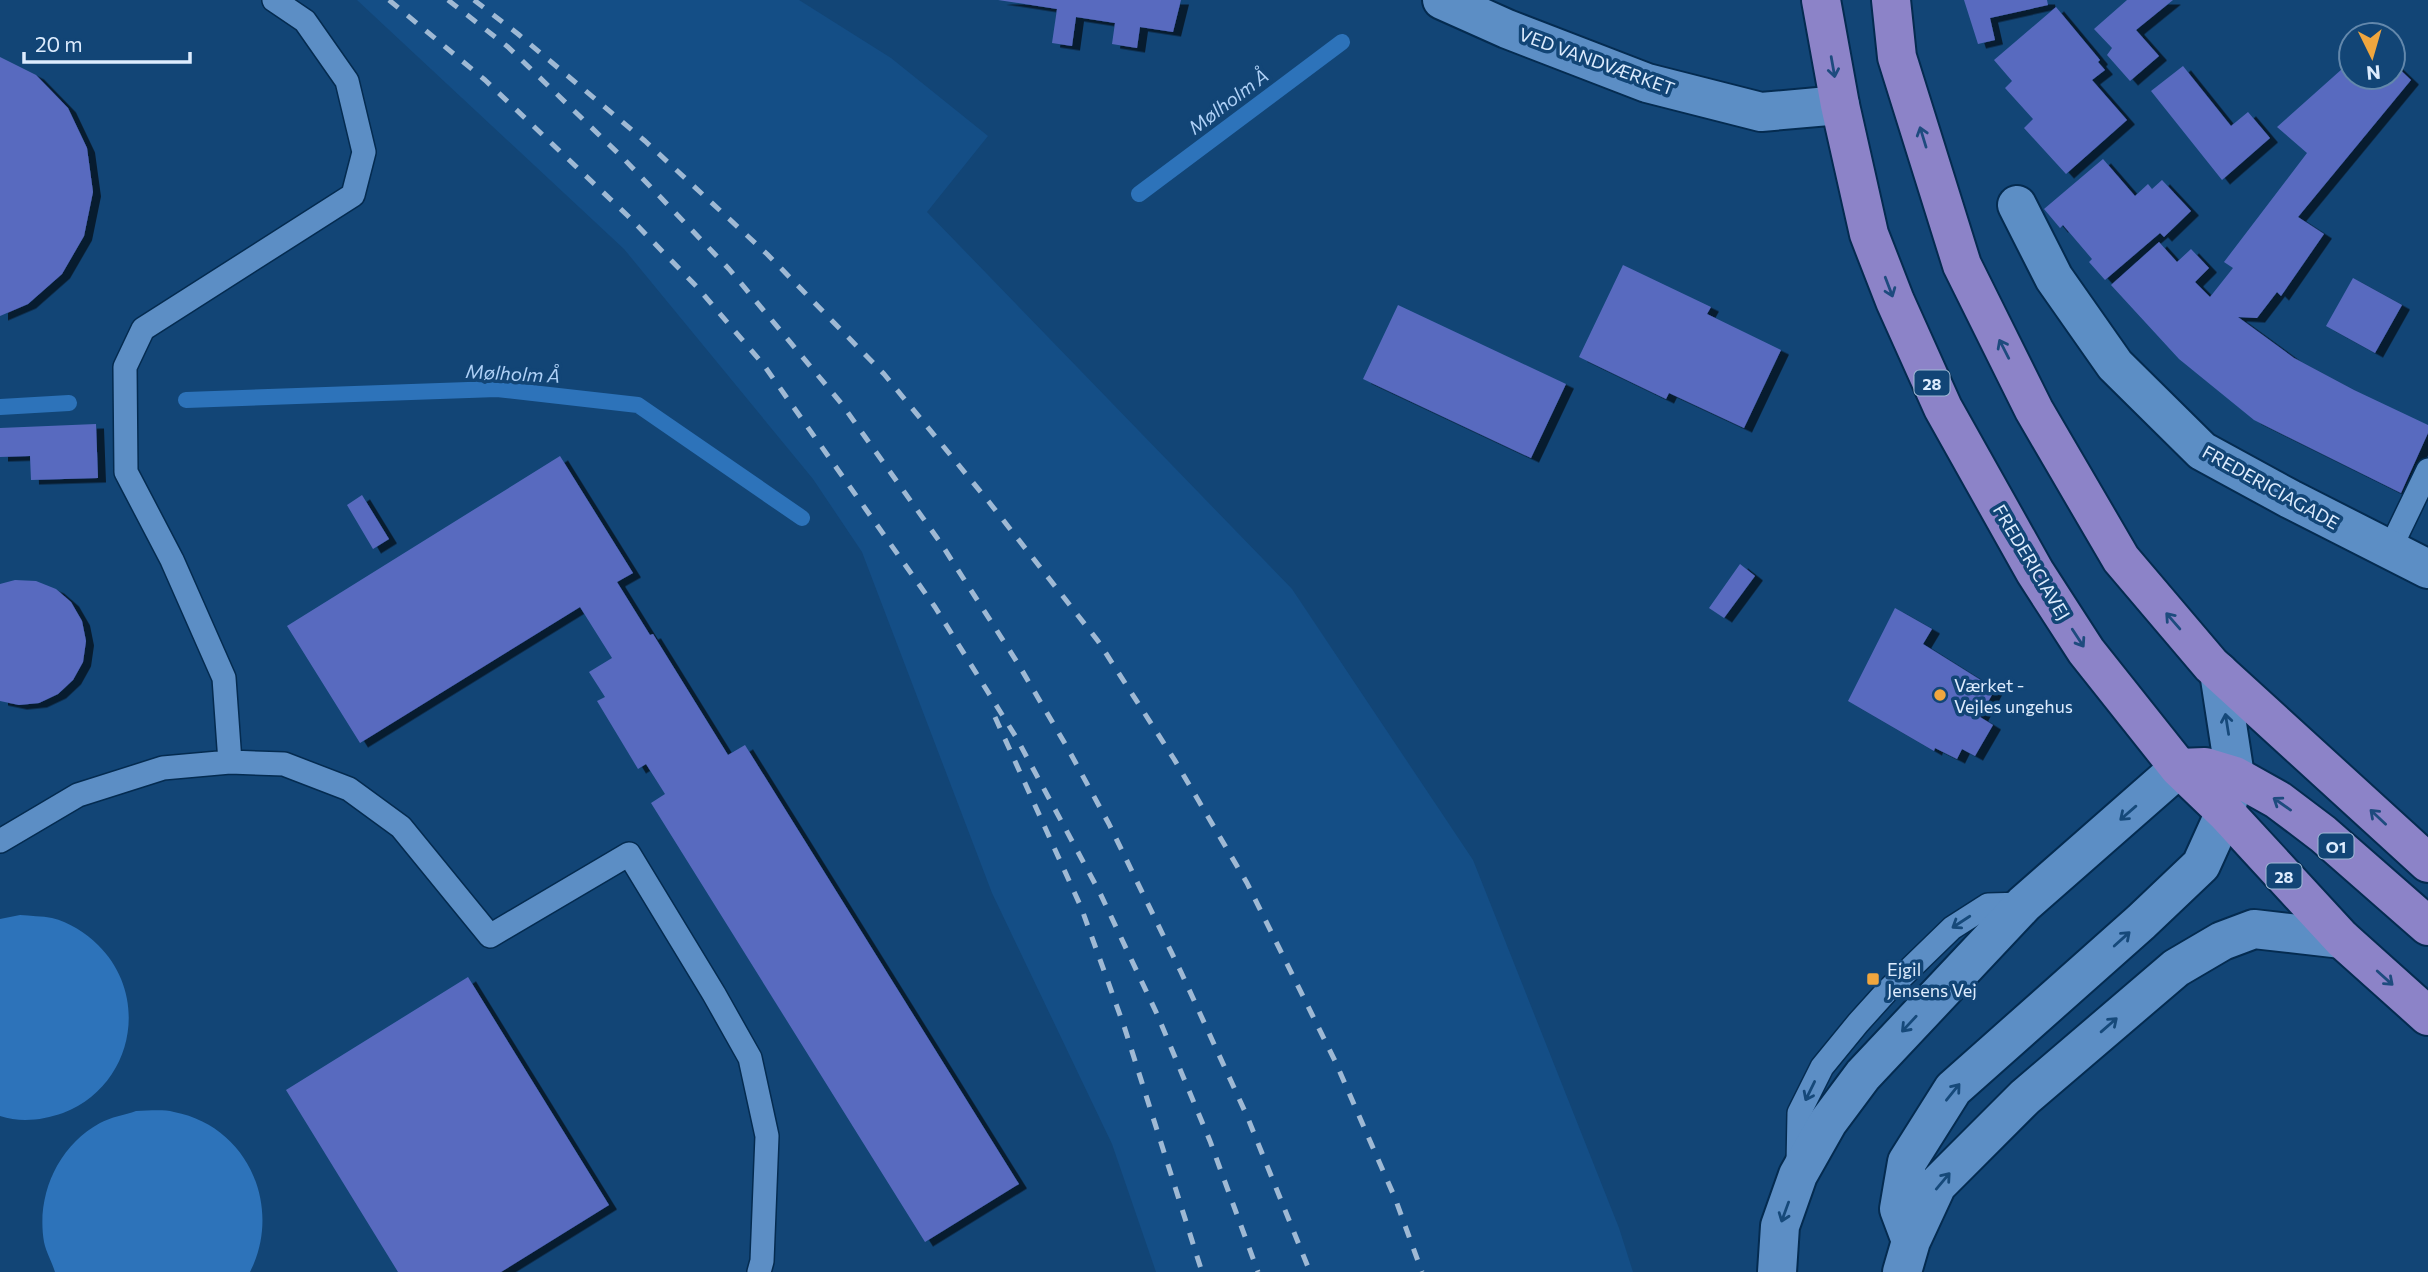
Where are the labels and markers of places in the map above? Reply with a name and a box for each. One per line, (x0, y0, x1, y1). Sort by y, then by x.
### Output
place label: Værket - Vejles ungehus (1954, 674, 2073, 717)
marker: Værket - Vejles ungehus (1932, 687, 1948, 703)
place label: Ejgil Jensens Vej (1887, 958, 1977, 1001)
marker: Ejgil Jensens Vej (1865, 971, 1881, 987)

